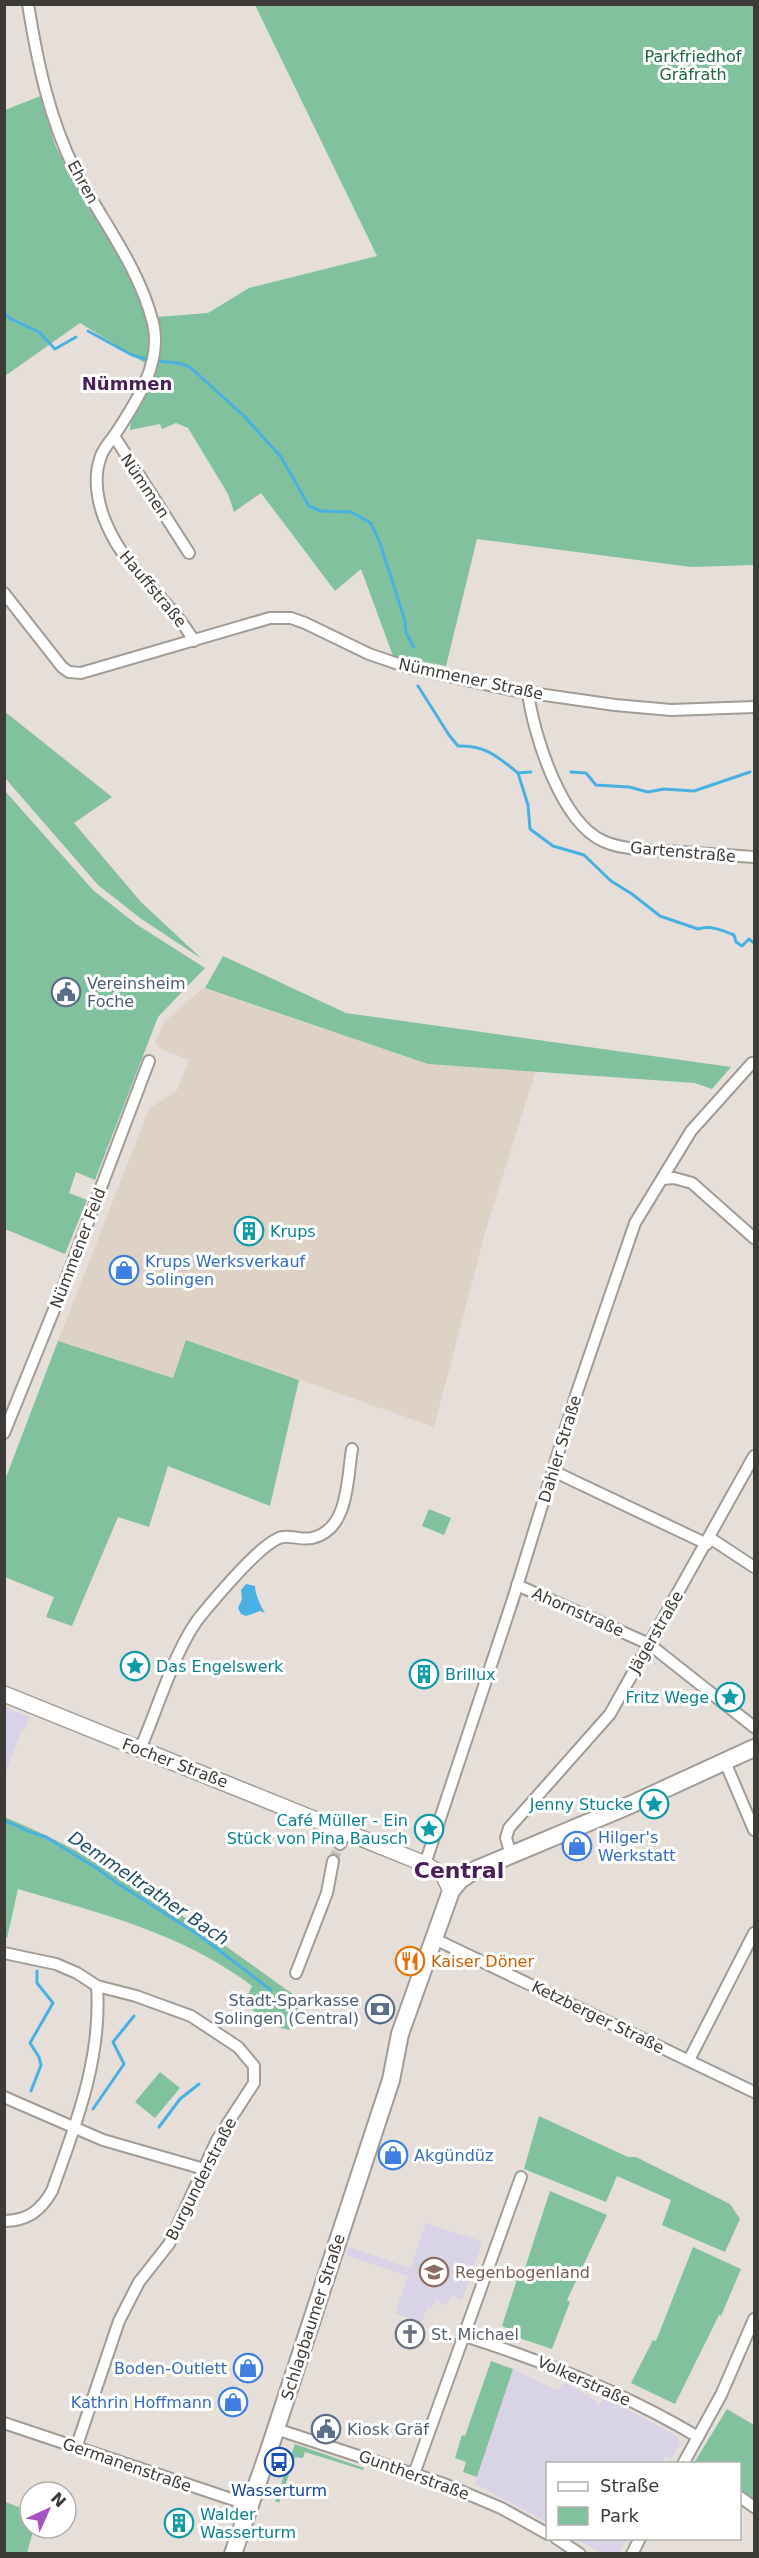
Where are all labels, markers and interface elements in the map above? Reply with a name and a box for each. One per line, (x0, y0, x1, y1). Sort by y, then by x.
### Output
park label: Parkfriedhof Gräfrath (645, 47, 742, 84)
street label: Ehren (63, 157, 103, 207)
district label: Nümmen (82, 373, 172, 394)
street label: Nümmen (117, 450, 173, 522)
street label: Hauffstraße (116, 547, 190, 631)
street label: Nümmener Straße (397, 654, 545, 704)
street label: Gartenstraße (629, 838, 737, 866)
place label: Vereinsheim Foche (87, 974, 186, 1011)
public building icon: Vereinsheim Foche (50, 976, 82, 1008)
street label: Nümmener Feld (46, 1185, 110, 1311)
building icon: Krups (233, 1215, 265, 1247)
place label: Krups (270, 1222, 316, 1241)
place label: Krups Werksverkauf Solingen (145, 1252, 306, 1289)
shop icon: Krups Werksverkauf Solingen (108, 1254, 140, 1286)
street label: Dahler Straße (535, 1393, 585, 1505)
street label: Ahornstraße (529, 1583, 627, 1641)
street label: Jägerstraße (624, 1587, 687, 1677)
place icon: Das Engelswerk (119, 1650, 151, 1682)
place label: Das Engelswerk (156, 1657, 284, 1676)
building icon: Brillux (408, 1658, 440, 1690)
place label: Brillux (445, 1665, 496, 1684)
place icon: Fritz Wege (714, 1681, 746, 1713)
place label: Fritz Wege (625, 1688, 709, 1707)
street label: Focher Straße (119, 1734, 231, 1792)
place icon: Jenny Stucke (638, 1788, 670, 1820)
place label: Jenny Stucke (529, 1795, 633, 1814)
place label: Café Müller - Ein Stück von Pina Bausch (227, 1811, 408, 1848)
place icon: Café Müller - Ein Stück von Pina Bausch (413, 1813, 445, 1845)
water label: Demmeltrather Bach (65, 1826, 233, 1950)
place label: Hilger's Werkstatt (598, 1828, 676, 1865)
shop icon: Hilger's Werkstatt (561, 1830, 593, 1862)
district label: Central (414, 1858, 504, 1883)
restaurant icon: Kaiser Döner (394, 1945, 426, 1977)
place label: Kaiser Döner (431, 1952, 534, 1971)
street label: Ketzberger Straße (529, 1977, 667, 2057)
place label: Stadt-Sparkasse Solingen (Central) (214, 1991, 359, 2028)
bank icon: Stadt-Sparkasse Solingen (Central) (364, 1993, 396, 2025)
street label: Burgunderstraße (162, 2114, 240, 2244)
shop icon: Akgündüz (377, 2139, 409, 2171)
place label: Akgündüz (414, 2146, 493, 2165)
street label: Schlagbaumer Straße (277, 2232, 349, 2402)
school or university icon: Regenbogenland (418, 2256, 450, 2288)
place label: Regenbogenland (455, 2263, 590, 2282)
church icon: St. Michael (394, 2318, 426, 2350)
place label: St. Michael (431, 2325, 519, 2344)
shop icon: Boden-Outlett (232, 2352, 264, 2384)
street label: Volkerstraße (534, 2352, 634, 2410)
place label: Boden-Outlett (114, 2359, 227, 2378)
shop icon: Kathrin Hoffmann (217, 2386, 249, 2418)
place label: Kathrin Hoffmann (71, 2393, 212, 2412)
public building icon: Kiosk Gräf (310, 2413, 342, 2445)
place label: Kiosk Gräf (347, 2420, 429, 2439)
street label: Germanenstraße (60, 2434, 194, 2496)
bus stop icon: Wasserturm (263, 2446, 295, 2478)
street label: Guntherstraße (356, 2446, 472, 2504)
legend (546, 2462, 741, 2540)
text: Straße (600, 2475, 659, 2496)
north arrow (18, 2480, 78, 2540)
place label: Wasserturm (231, 2481, 327, 2500)
text: N (47, 2488, 70, 2511)
place label: Walder Wasserturm (200, 2505, 296, 2542)
text: Park (600, 2505, 639, 2526)
building icon: Walder Wasserturm (163, 2507, 195, 2539)

